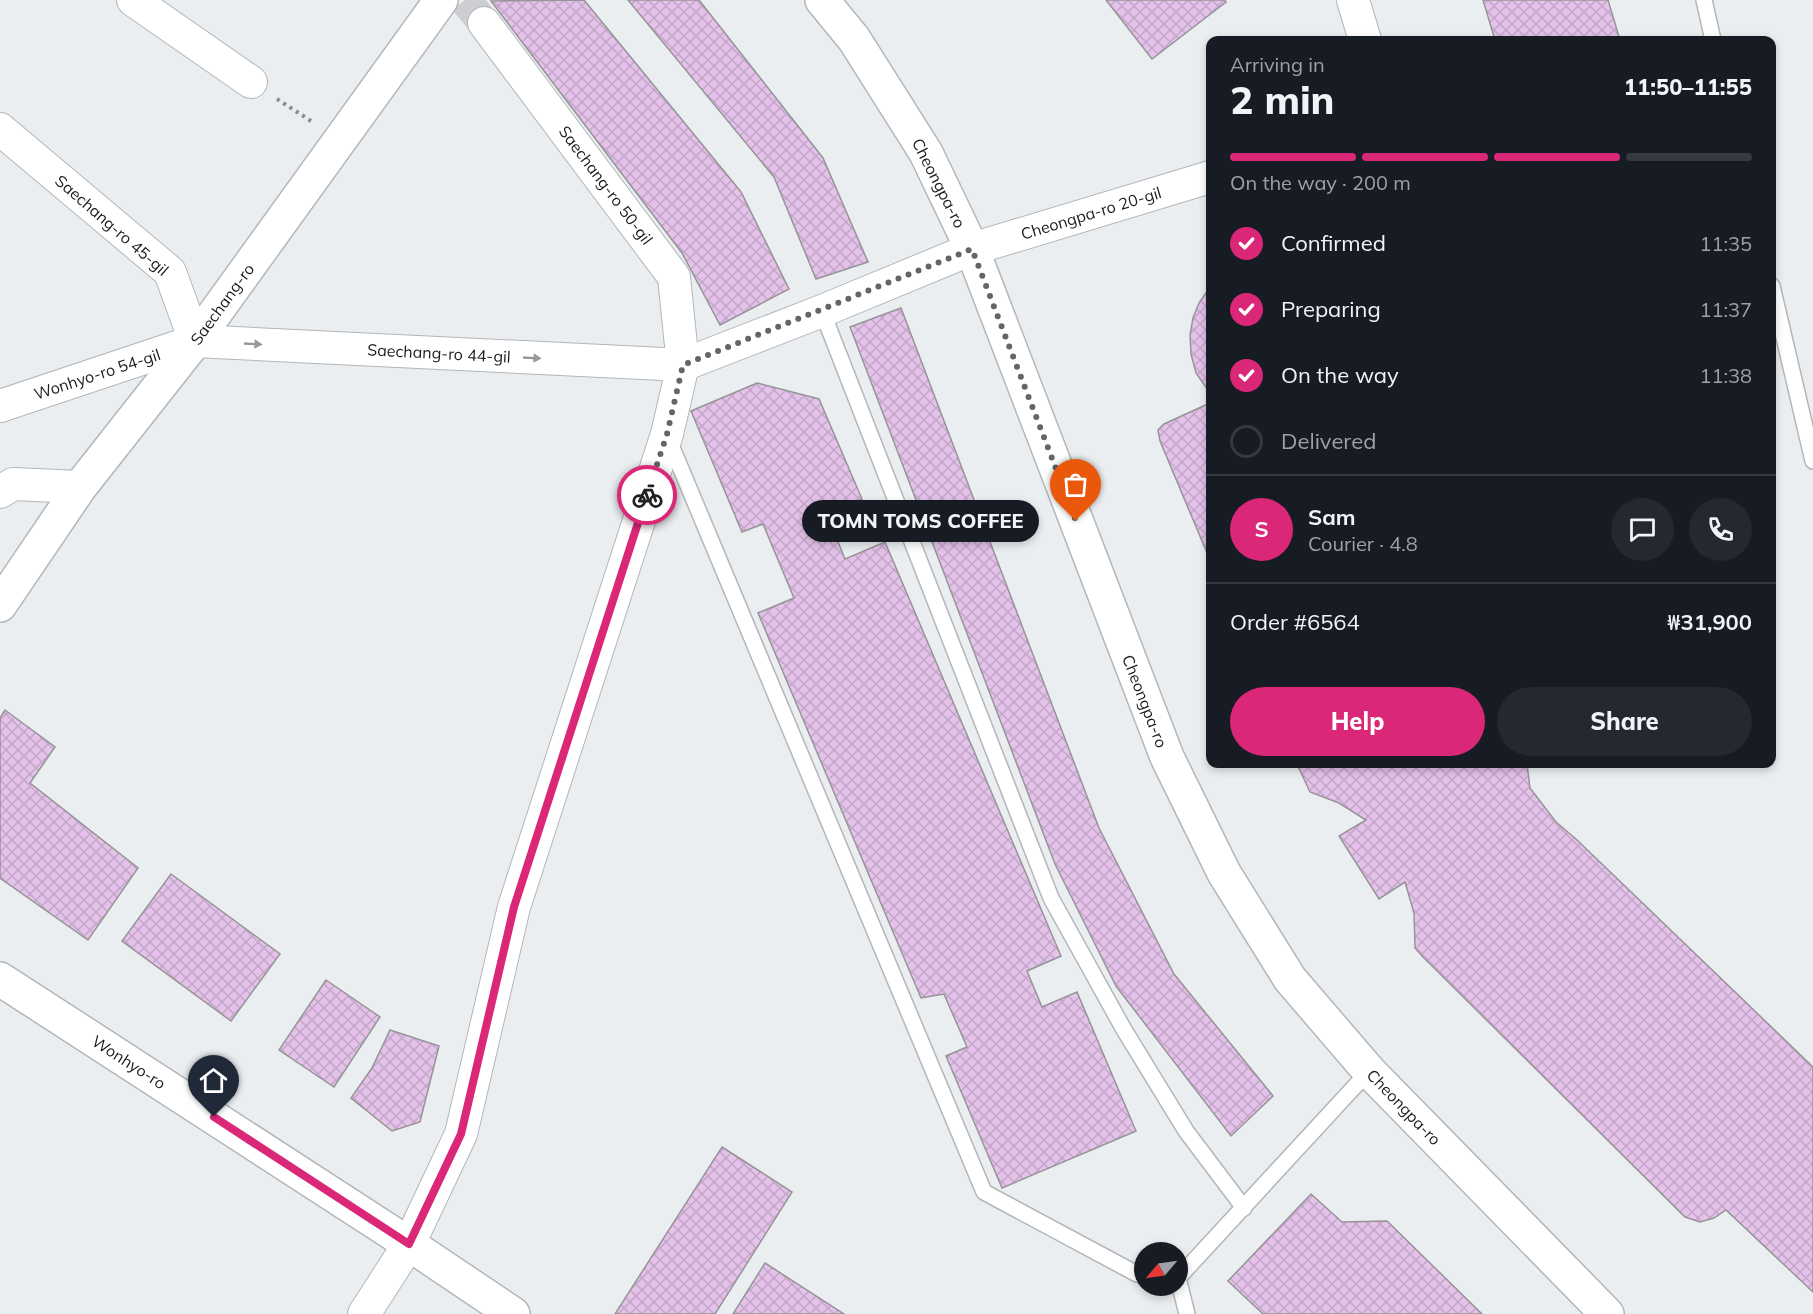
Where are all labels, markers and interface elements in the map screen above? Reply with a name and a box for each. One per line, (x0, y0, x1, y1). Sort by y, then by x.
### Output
text: Arriving in (1230, 52, 1325, 77)
text: 11:50–11:55 (1624, 73, 1752, 101)
text: 2 min (1230, 75, 1335, 124)
street label: Saechang-ro 50-gil (555, 122, 657, 248)
street label: Cheongpa-ro (908, 135, 970, 231)
street label: Saechang-ro 45-gil (51, 170, 173, 280)
text: On the way · 200 m (1230, 170, 1411, 195)
street label: Cheongpa-ro 20-gil (1018, 182, 1164, 244)
icon: check (1230, 227, 1263, 260)
text: Confirmed (1281, 229, 1386, 257)
text: 11:35 (1699, 231, 1752, 256)
street label: Saechang-ro (186, 259, 258, 349)
icon: check (1230, 293, 1263, 326)
text: Preparing (1281, 295, 1381, 323)
text: 11:37 (1699, 297, 1752, 322)
street label: Saechang-ro 44-gil (367, 339, 511, 367)
one-way arrow (244, 340, 263, 349)
street label: Wonhyo-ro 54-gil (31, 344, 163, 404)
one-way arrow (522, 353, 541, 362)
icon: check (1230, 359, 1263, 392)
text: On the way (1281, 361, 1399, 389)
text: 11:38 (1699, 363, 1752, 388)
text: Delivered (1281, 427, 1376, 455)
pin (1050, 459, 1101, 521)
courier (617, 465, 677, 525)
icon: bag (1059, 468, 1092, 501)
icon: bike (631, 479, 664, 512)
button: chat (1611, 498, 1674, 561)
button: phone (1689, 498, 1752, 561)
callout: TOMN TOMS COFFEE (803, 500, 1040, 542)
text: Sam (1308, 503, 1356, 531)
text: TOMN TOMS COFFEE (817, 508, 1024, 533)
text: S (1254, 515, 1269, 543)
text: Courier · 4.8 (1308, 531, 1418, 556)
text: Order #6564 (1230, 608, 1360, 636)
text: ₩31,900 (1667, 608, 1752, 636)
street label: Cheongpa-ro (1118, 652, 1172, 750)
button: Help (1230, 687, 1485, 756)
button: Share (1497, 687, 1752, 756)
street label: Wonhyo-ro (88, 1031, 170, 1093)
pin (188, 1055, 239, 1117)
icon: home (197, 1064, 230, 1097)
street label: Cheongpa-ro (1363, 1065, 1445, 1149)
north arrow (1134, 1242, 1188, 1296)
map controls (1134, 1242, 1188, 1296)

